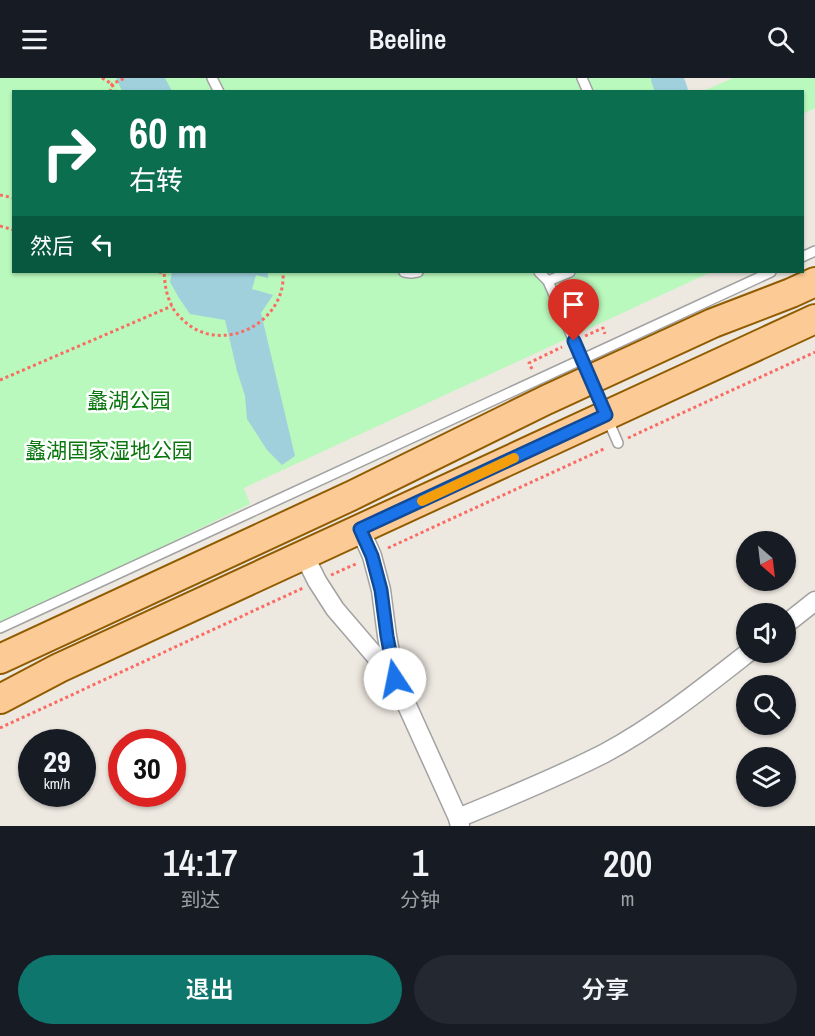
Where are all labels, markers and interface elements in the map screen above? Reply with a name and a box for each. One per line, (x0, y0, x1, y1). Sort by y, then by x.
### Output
text: Beeline (369, 21, 446, 57)
icon: menu (18, 23, 51, 56)
icon: search (764, 23, 797, 56)
text: 60 m (129, 105, 208, 161)
icon: right (30, 114, 108, 192)
text: 右转 (129, 162, 183, 198)
icon: left (86, 228, 119, 261)
text: 然后 (30, 231, 74, 261)
pin (548, 279, 599, 341)
icon: arrive (557, 288, 590, 321)
park label: 蠡湖公园 (87, 386, 171, 415)
park label: 蠡湖国家湿地公园 (25, 436, 193, 465)
north arrow (736, 531, 796, 591)
map controls (736, 531, 796, 807)
button: sound (736, 603, 796, 663)
position arrow (363, 647, 427, 711)
button: search (736, 675, 796, 735)
speed limit sign: 30 (108, 729, 186, 807)
text: 29 (43, 741, 71, 781)
button: layers (736, 747, 796, 807)
text: km/h (44, 773, 70, 794)
text: 14:17 (163, 839, 238, 887)
text: 1 (412, 839, 429, 887)
text: 200 (603, 840, 652, 888)
text: m (621, 885, 634, 912)
text: 到达 (180, 886, 220, 913)
text: 分钟 (400, 886, 440, 913)
button: 退出 (18, 955, 402, 1024)
button: 分享 (414, 955, 797, 1024)

